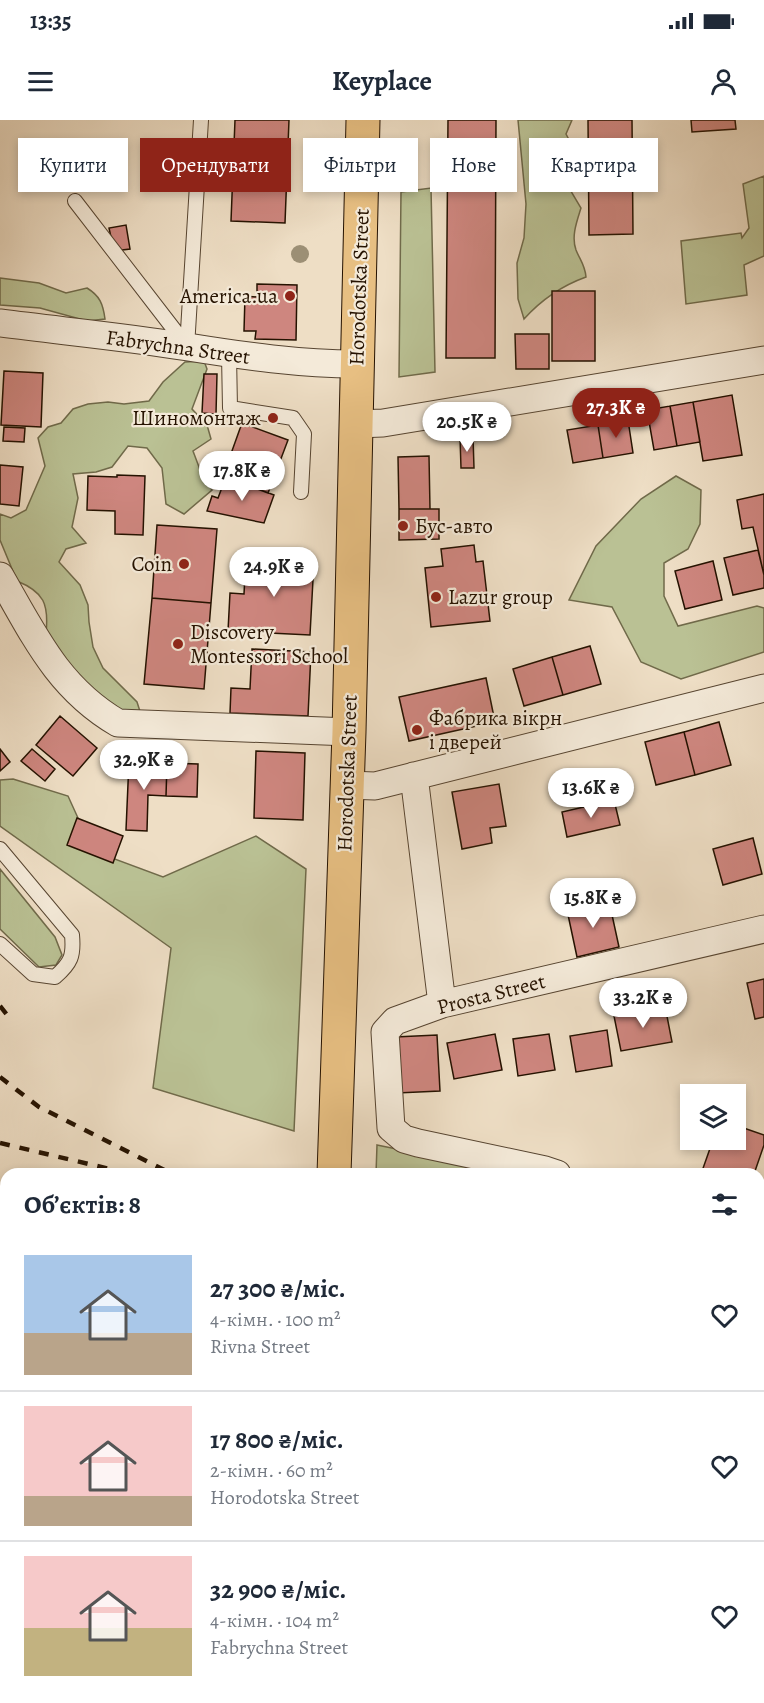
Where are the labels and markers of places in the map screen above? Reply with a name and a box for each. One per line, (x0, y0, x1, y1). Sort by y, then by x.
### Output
place label: America.ua (179, 282, 278, 310)
marker: America.ua (283, 289, 297, 303)
pin: 27.3K ₴ (561, 388, 671, 439)
pin: 20.5K ₴ (412, 402, 522, 453)
place label: Шиномонтаж (132, 404, 261, 432)
marker: Шиномонтаж (266, 411, 280, 425)
pin: 17.8K ₴ (187, 451, 297, 502)
place label: Бус-авто (415, 512, 493, 540)
marker: Бус-авто (396, 519, 410, 533)
pin: 24.9K ₴ (219, 547, 329, 598)
place label: Coin (131, 550, 172, 578)
marker: Coin (177, 557, 191, 571)
place label: Lazur group (448, 583, 553, 611)
marker: Lazur group (429, 590, 443, 604)
place label: Discovery Montessori School (190, 618, 348, 670)
marker: Discovery Montessori School (171, 637, 185, 651)
place label: Фабрика вікрн і дверей (429, 704, 562, 756)
marker: Фабрика вікрн і дверей (410, 723, 424, 737)
pin: 32.9K ₴ (89, 740, 199, 791)
pin: 13.6K ₴ (536, 768, 646, 819)
pin: 15.8K ₴ (538, 878, 648, 929)
pin: 33.2K ₴ (588, 978, 698, 1029)

